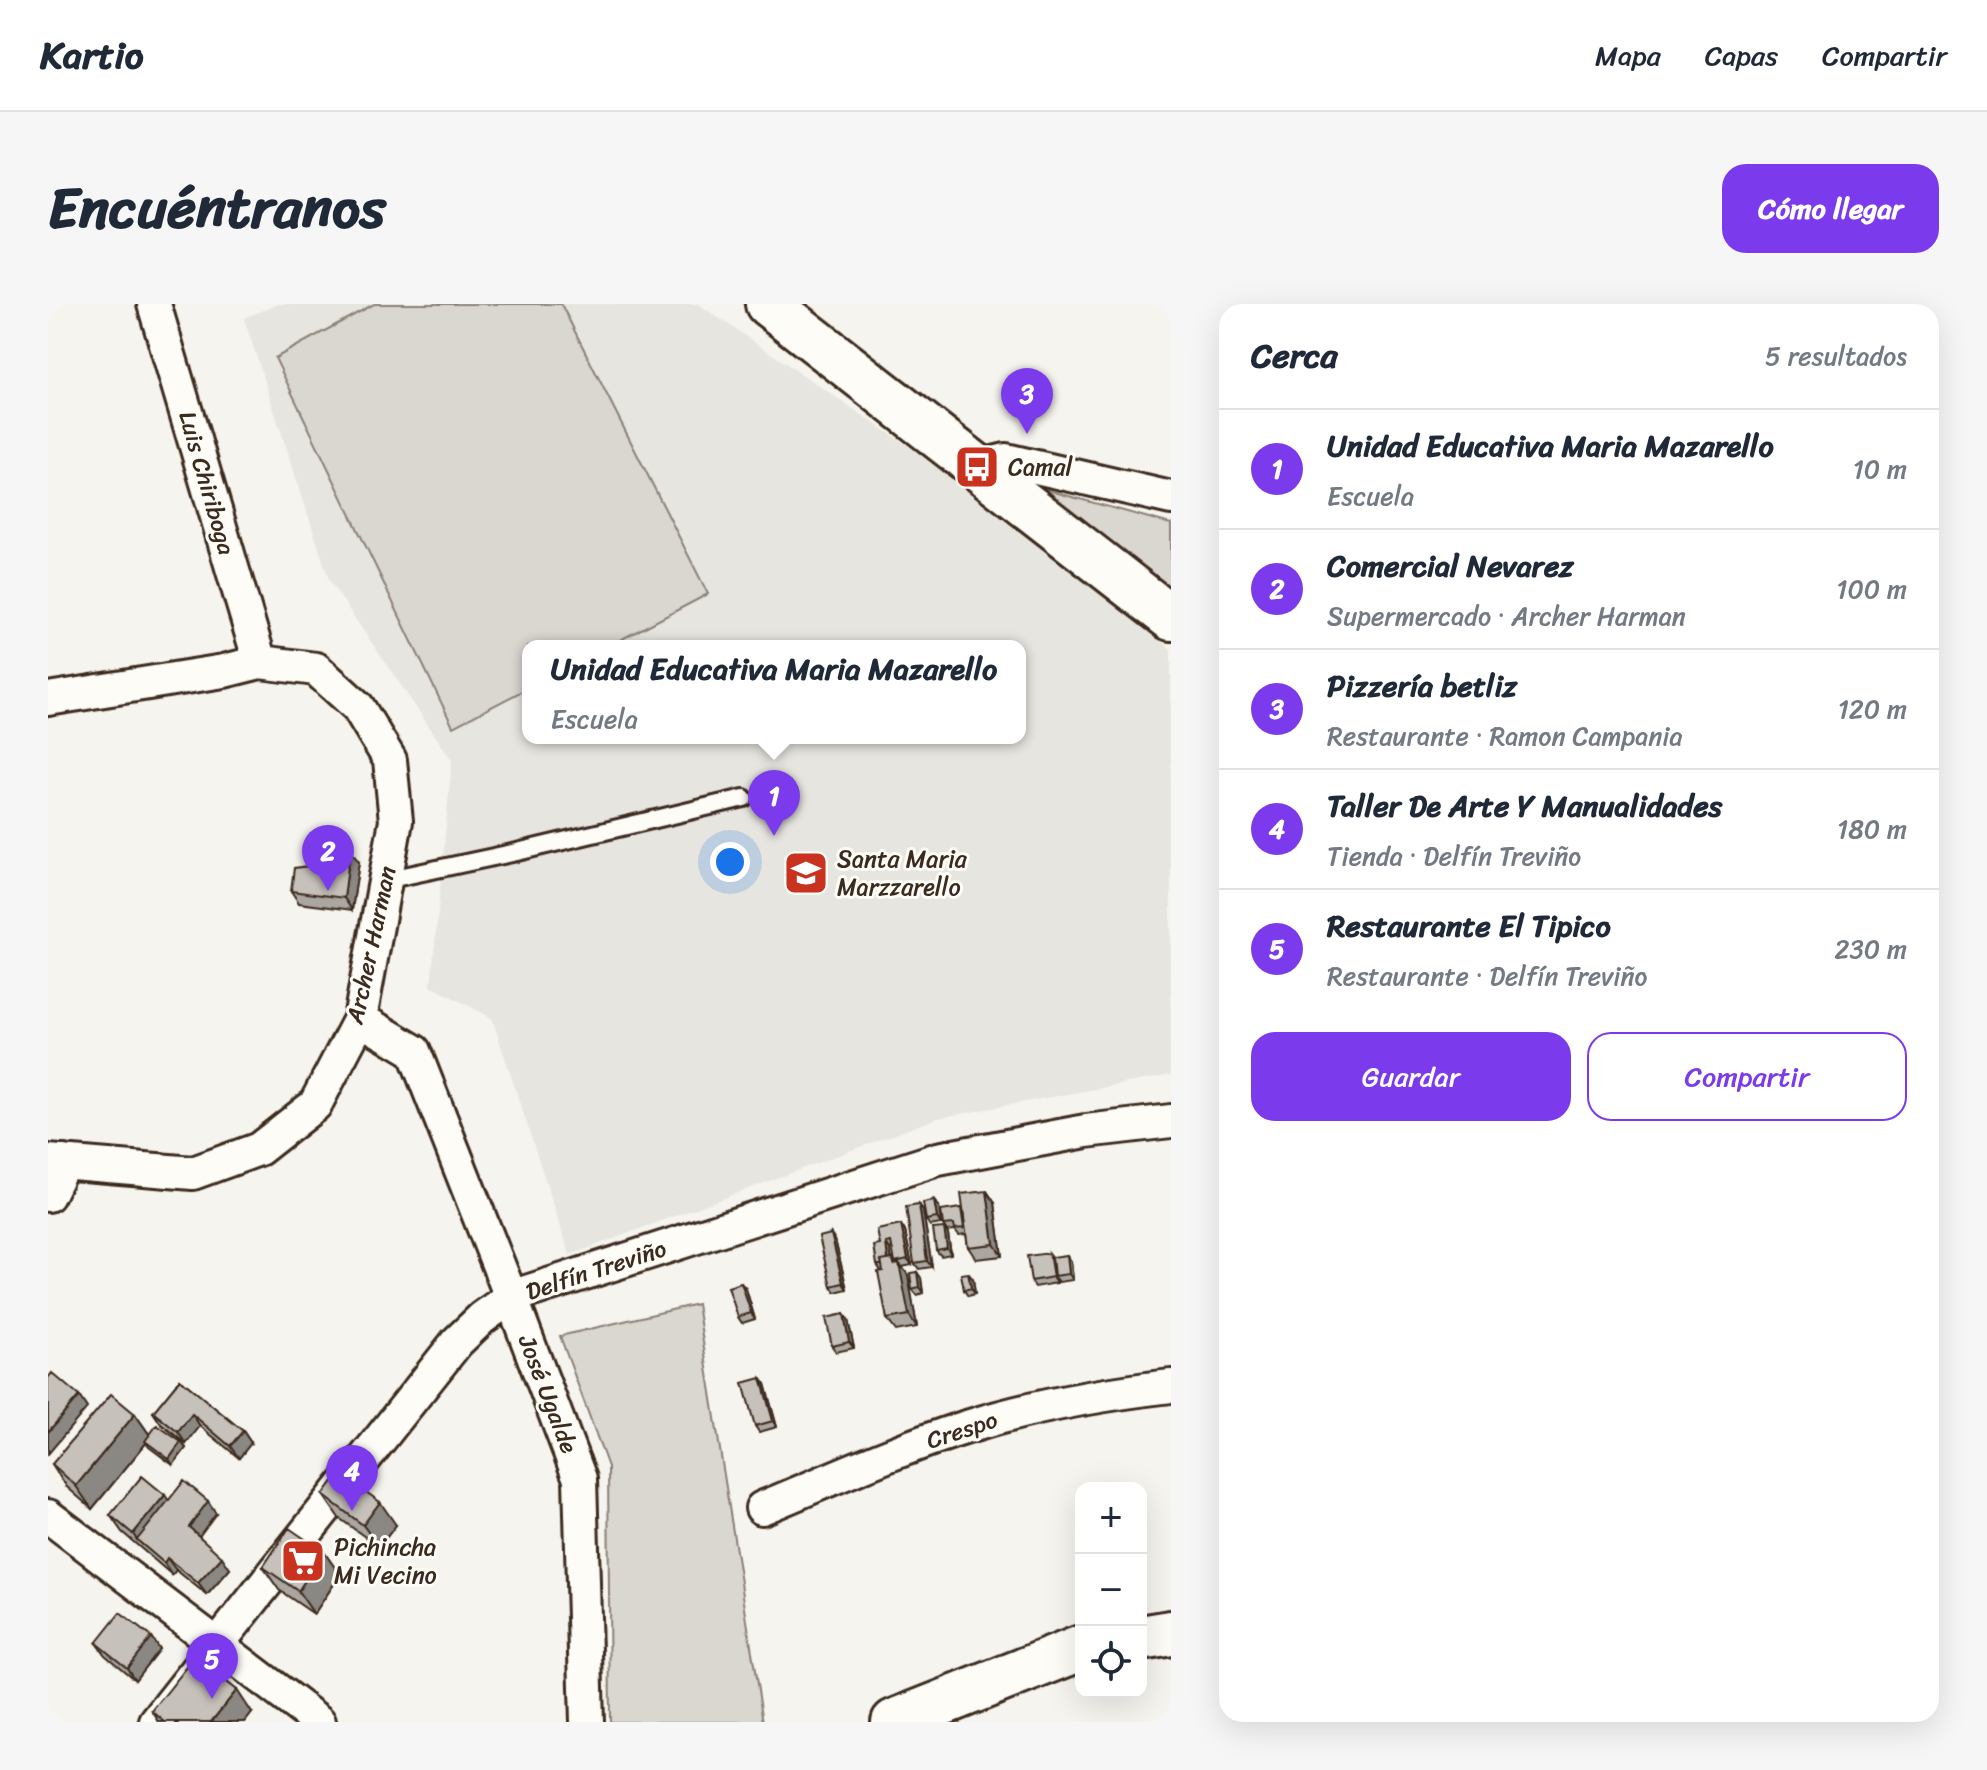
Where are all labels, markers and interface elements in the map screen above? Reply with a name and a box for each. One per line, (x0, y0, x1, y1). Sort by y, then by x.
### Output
text: Kartio (40, 22, 144, 89)
text: Mapa (1595, 31, 1661, 80)
text: Capas (1705, 31, 1778, 80)
text: Compartir (1822, 31, 1947, 80)
text: Encuéntranos (48, 159, 386, 258)
button: Cómo llegar (1722, 164, 1939, 253)
text: Cerca (1251, 326, 1338, 386)
text: 5 resultados (1765, 333, 1907, 379)
pin: 3 (1001, 368, 1053, 434)
street label: Luis Chiriboga (166, 406, 248, 560)
text: Unidad Educativa Maria Mazarello (1327, 419, 1774, 473)
bus stop icon: Camal (953, 443, 1001, 491)
place label: Camal (1008, 446, 1074, 488)
text: 1 (1271, 446, 1283, 492)
text: 10 m (1853, 446, 1907, 492)
text: Escuela (1327, 473, 1414, 519)
text: Comercial Nevarez (1327, 539, 1574, 593)
text: 2 (1269, 566, 1285, 612)
text: 100 m (1836, 566, 1907, 612)
text: Supermercado · Archer Harman (1327, 593, 1686, 639)
popup (522, 640, 1026, 744)
text: Unidad Educativa Maria Mazarello (551, 642, 997, 696)
text: Pizzería betliz (1327, 659, 1517, 713)
text: 3 (1270, 686, 1284, 732)
text: 120 m (1838, 686, 1907, 732)
text: Escuela (551, 696, 638, 742)
text: Restaurante · Ramon Campania (1327, 713, 1682, 759)
pin: 1 (748, 770, 800, 836)
text: Taller De Arte Y Manualidades (1327, 779, 1722, 833)
text: 4 (1269, 806, 1285, 852)
text: 180 m (1837, 806, 1907, 852)
pin: 2 (302, 825, 354, 891)
text: Tienda · Delfín Treviño (1327, 833, 1581, 879)
place label: Santa Maria Marzzarello (837, 838, 968, 908)
your location (710, 842, 750, 882)
school or university icon: Santa Maria Marzzarello (782, 849, 830, 897)
street label: Archer Harman (334, 862, 408, 1029)
text: Restaurante El Tipico (1327, 899, 1611, 953)
text: 5 (1269, 926, 1285, 972)
text: 230 m (1835, 926, 1907, 972)
text: Restaurante · Delfín Treviño (1327, 953, 1647, 999)
button: Guardar (1251, 1032, 1571, 1121)
button: Compartir (1587, 1032, 1907, 1121)
street label: Delfín Treviño (520, 1227, 672, 1313)
street label: José Ugalde (506, 1328, 590, 1460)
street label: Crespo (921, 1399, 1003, 1461)
pin: 4 (326, 1445, 378, 1511)
map controls (1075, 1482, 1147, 1698)
button: + (1075, 1482, 1147, 1554)
place label: Pichincha Mi Vecino (334, 1526, 437, 1596)
supermarket icon: Pichincha Mi Vecino (279, 1537, 327, 1585)
button: − (1075, 1554, 1147, 1626)
button: locate (1075, 1626, 1147, 1698)
pin: 5 (186, 1633, 238, 1699)

